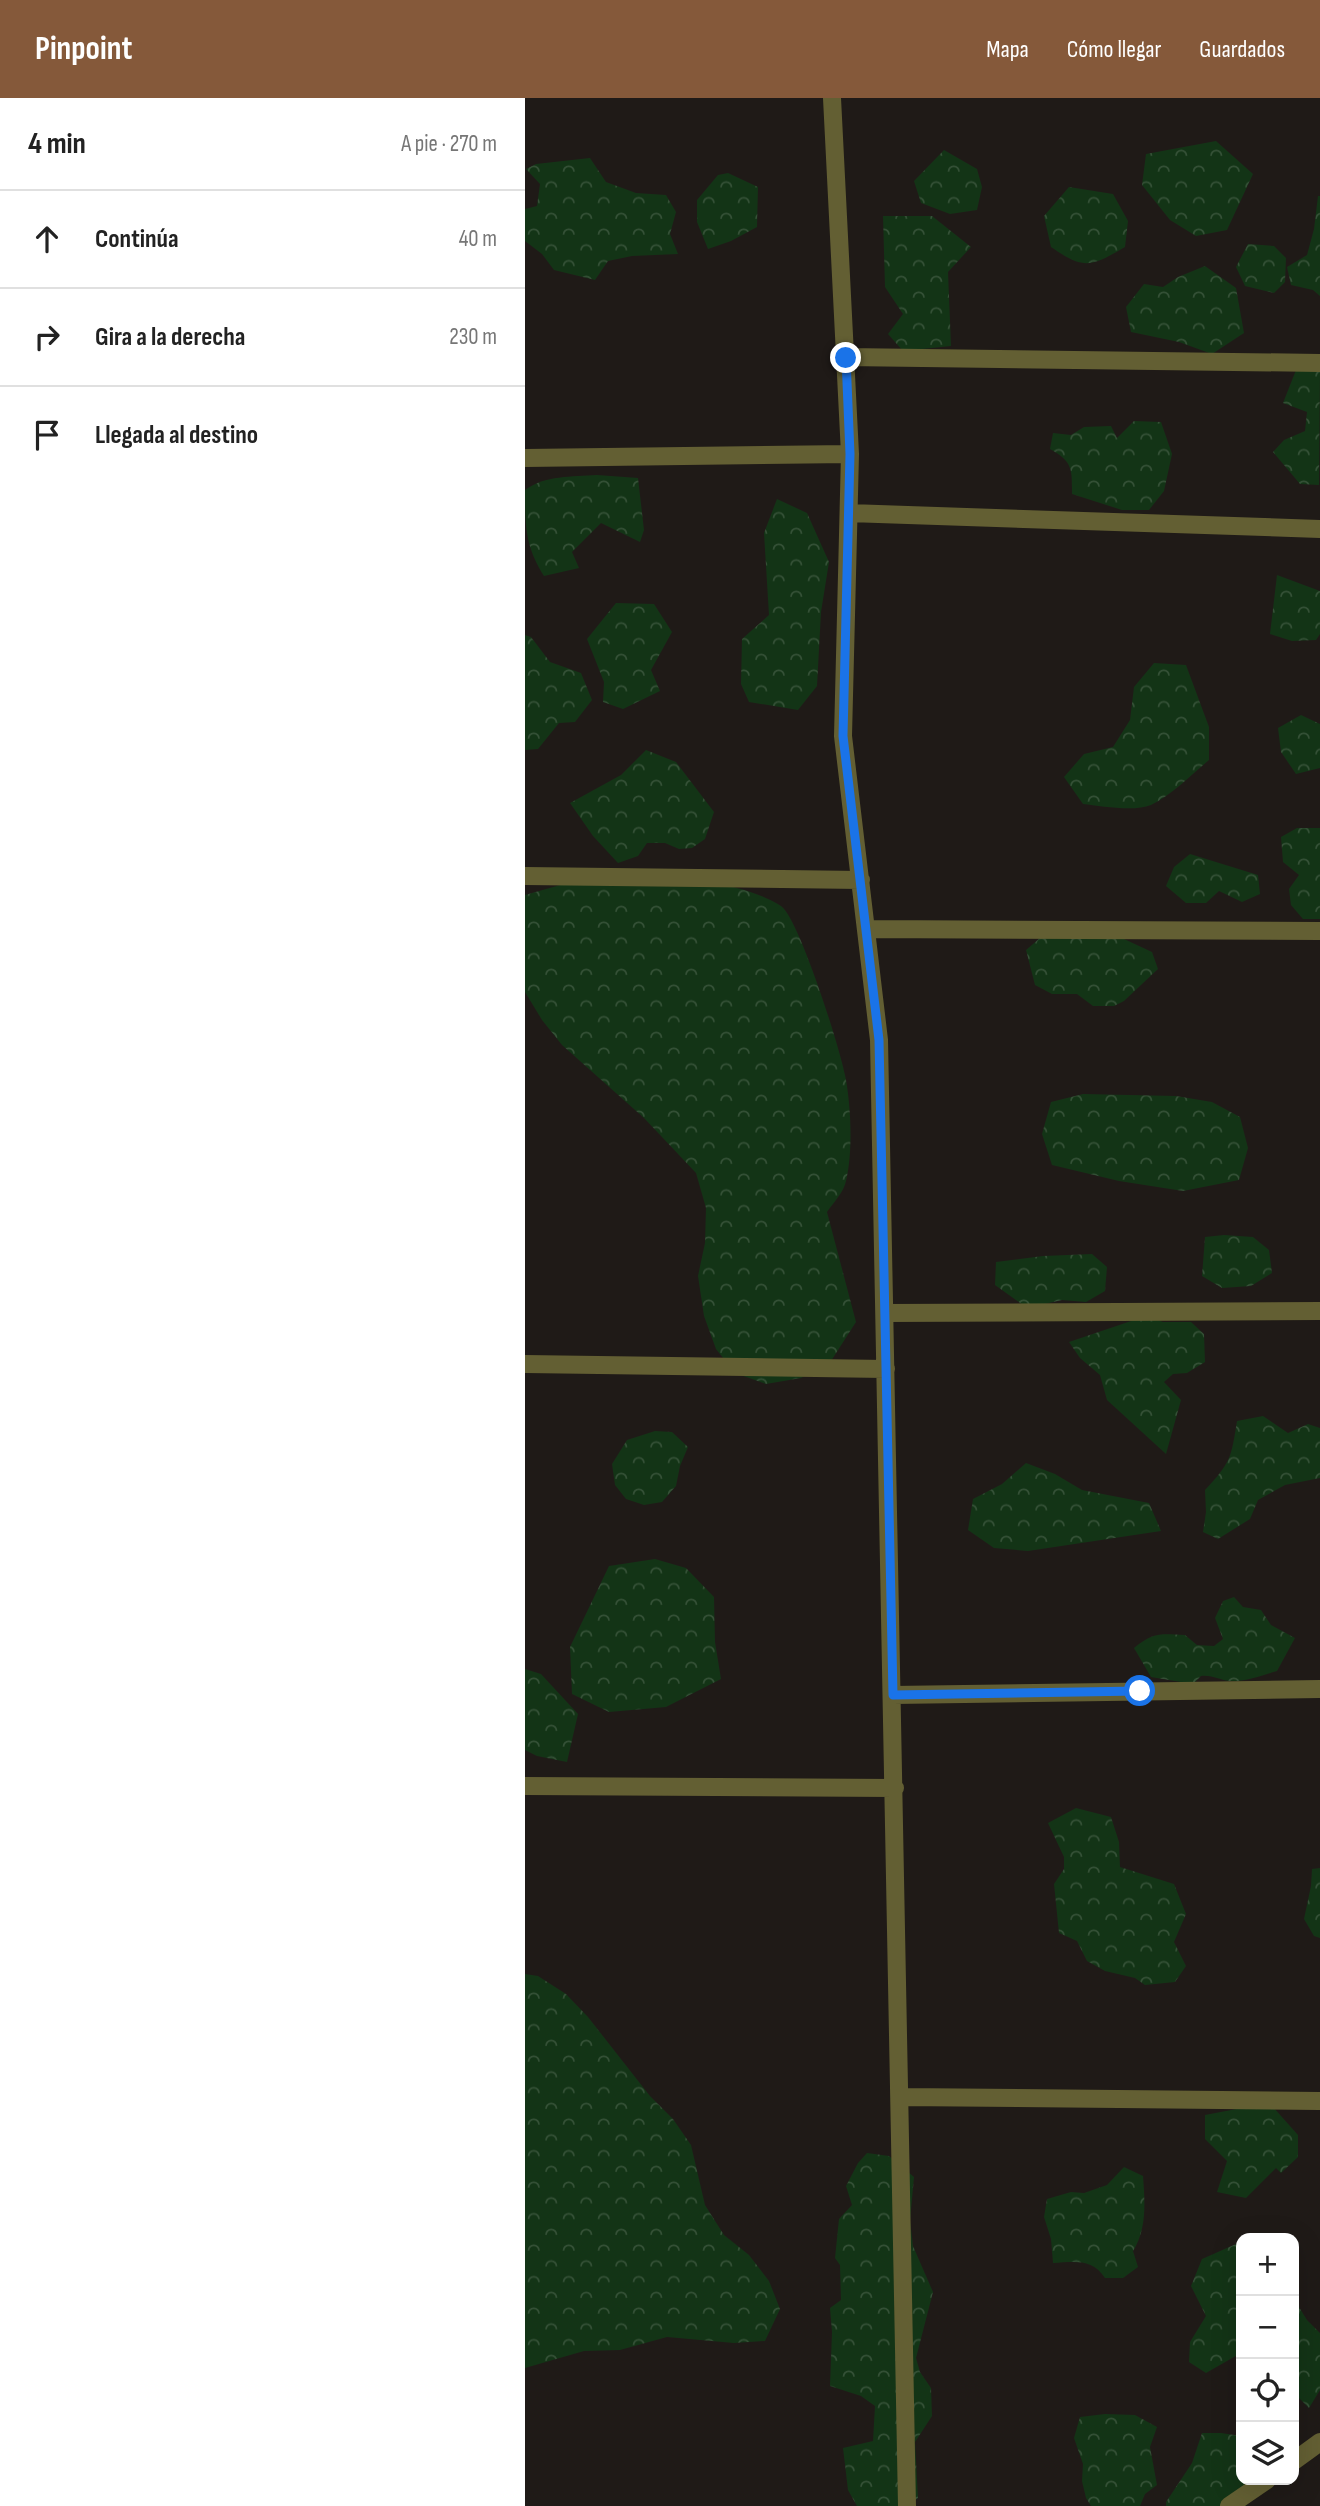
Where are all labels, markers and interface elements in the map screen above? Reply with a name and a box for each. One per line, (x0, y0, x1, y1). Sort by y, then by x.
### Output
text: Pinpoint (35, 29, 132, 69)
text: Mapa (986, 35, 1029, 64)
text: Cómo llegar (1067, 35, 1161, 64)
text: Guardados (1199, 35, 1285, 64)
text: 4 min (28, 126, 86, 162)
text: A pie · 270 m (401, 130, 497, 158)
icon: ahead (28, 220, 66, 258)
text: Continúa (95, 224, 179, 255)
text: 40 m (459, 225, 497, 253)
icon: right (28, 318, 66, 356)
text: Gira a la derecha (95, 322, 245, 353)
text: 230 m (449, 323, 497, 351)
route end (830, 342, 861, 373)
icon: arrive (28, 416, 66, 454)
text: Llegada al destino (95, 420, 258, 451)
route start (1124, 1675, 1155, 1706)
map controls (1236, 2233, 1299, 2485)
button: + (1236, 2233, 1299, 2296)
button: − (1236, 2296, 1299, 2359)
button: locate (1236, 2359, 1299, 2422)
button: layers (1236, 2422, 1299, 2485)

